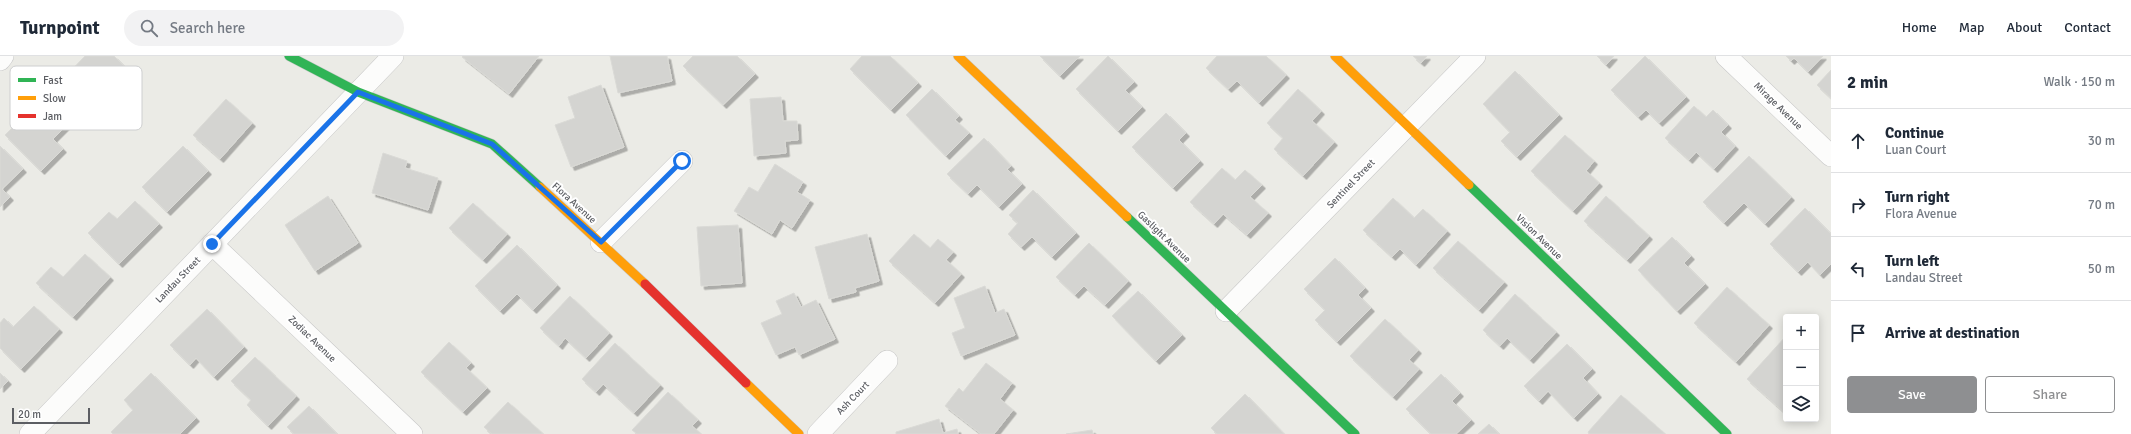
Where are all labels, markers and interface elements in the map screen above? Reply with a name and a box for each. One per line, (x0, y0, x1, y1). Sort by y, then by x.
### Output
search box (124, 10, 404, 46)
text: Turnpoint (20, 16, 100, 40)
icon: search (138, 17, 160, 39)
text: Search here (170, 19, 245, 37)
text: Home (1902, 19, 1937, 36)
text: Map (1959, 19, 1984, 36)
text: About (2006, 19, 2042, 36)
text: Contact (2064, 19, 2111, 36)
legend (10, 66, 142, 130)
text: 2 min (1847, 72, 1888, 93)
text: Fast (43, 74, 63, 87)
text: Walk · 150 m (2044, 74, 2115, 90)
street label: Mirage Avenue (1751, 80, 1805, 132)
text: Slow (43, 92, 66, 105)
text: Jam (43, 110, 62, 123)
text: Continue (1885, 124, 1944, 142)
icon: ahead (1847, 130, 1869, 152)
text: 30 m (2088, 133, 2115, 149)
text: Luan Court (1885, 142, 1946, 158)
route start (673, 152, 691, 170)
street label: Sentinel Street (1324, 156, 1378, 211)
street label: Flora Avenue (549, 180, 599, 226)
text: Turn right (1885, 188, 1950, 206)
icon: right (1847, 194, 1869, 216)
text: 70 m (2088, 197, 2115, 213)
text: Flora Avenue (1885, 206, 1957, 222)
street label: Gaslight Avenue (1135, 209, 1193, 265)
street label: Vision Avenue (1513, 212, 1565, 262)
route end (203, 235, 221, 253)
text: Turn left (1885, 252, 1939, 270)
street label: Landau Street (153, 254, 203, 306)
icon: left (1847, 258, 1869, 280)
text: 50 m (2088, 261, 2115, 277)
text: Landau Street (1885, 270, 1963, 286)
street label: Zodiac Avenue (286, 313, 338, 365)
map controls (1783, 314, 1819, 422)
button: + (1783, 314, 1819, 350)
icon: arrive (1847, 322, 1869, 344)
text: Arrive at destination (1885, 324, 2020, 342)
button: − (1783, 350, 1819, 386)
button: Save (1847, 376, 1977, 413)
button: Share (1985, 376, 2115, 413)
street label: Ash Court (834, 378, 872, 417)
button: layers (1783, 386, 1819, 422)
scale bar (12, 406, 90, 425)
text: 20 m (18, 408, 41, 421)

